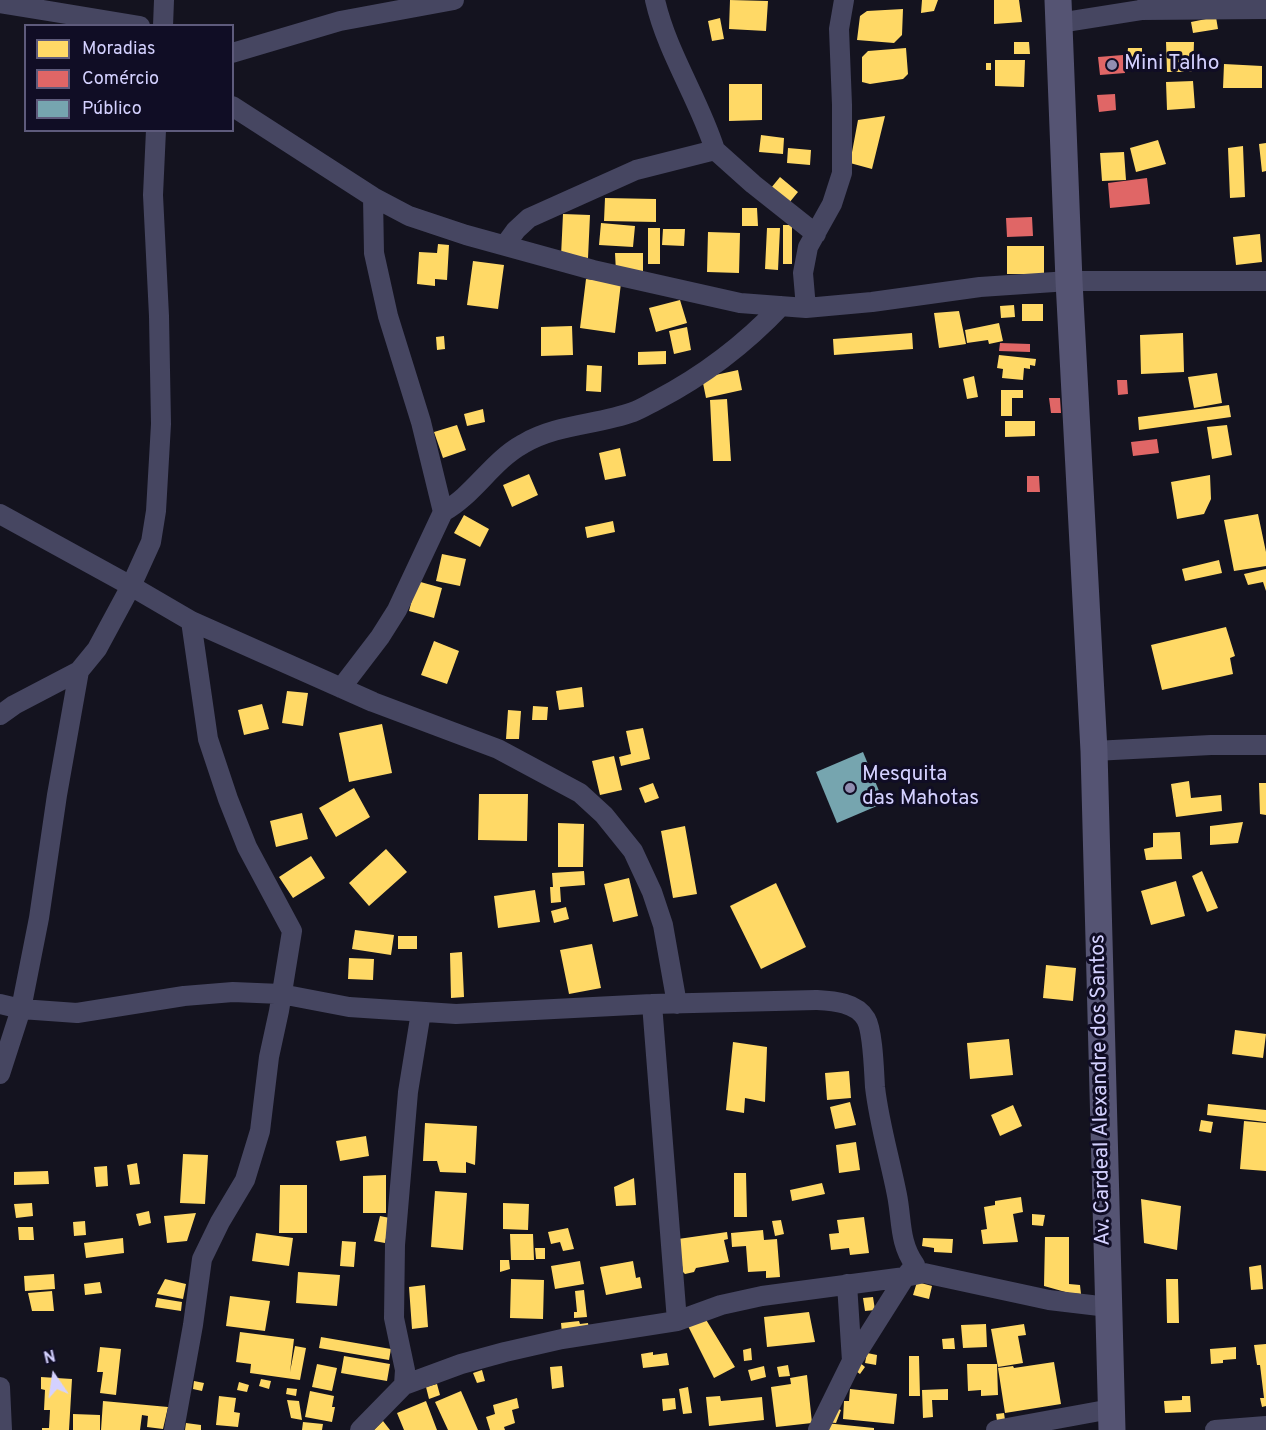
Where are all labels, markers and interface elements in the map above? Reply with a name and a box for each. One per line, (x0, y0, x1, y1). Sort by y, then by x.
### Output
legend (24, 24, 234, 132)
text: Moradias (82, 38, 155, 61)
place label: Mini Talho (1124, 52, 1220, 78)
marker: Mini Talho (1105, 58, 1119, 72)
text: Comércio (82, 68, 159, 91)
text: Público (82, 98, 142, 121)
place label: Mesquita das Mahotas (862, 763, 979, 813)
marker: Mesquita das Mahotas (843, 781, 857, 795)
street label: Av. Cardeal Alexandre dos Santos (1087, 934, 1117, 1246)
north arrow (24, 1346, 84, 1406)
text: N (42, 1347, 58, 1369)

